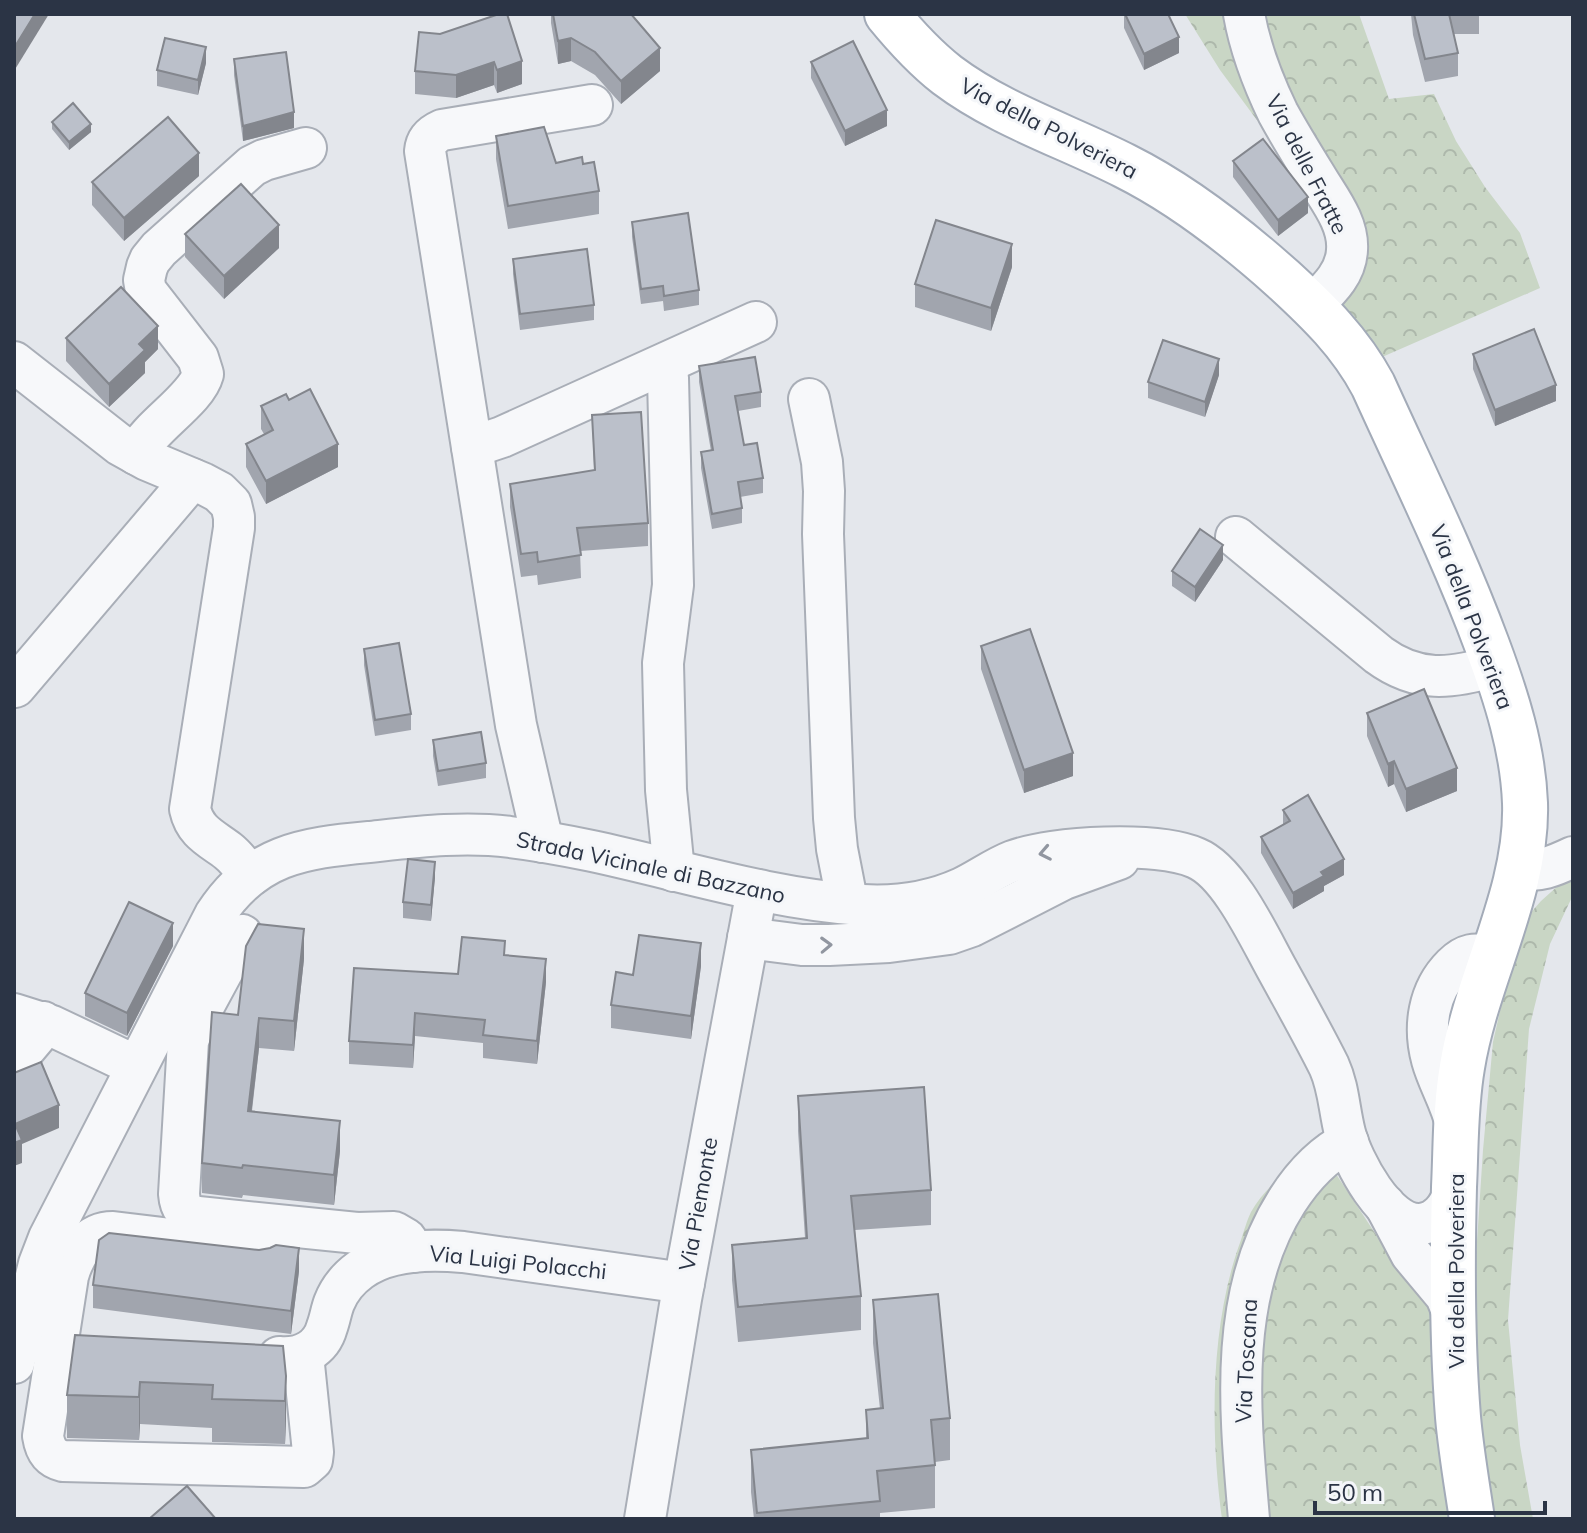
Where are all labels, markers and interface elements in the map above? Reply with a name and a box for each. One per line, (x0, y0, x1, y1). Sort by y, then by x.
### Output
street label: Via della Polveriera (956, 71, 1142, 185)
street label: Via delle Fratte (1260, 89, 1354, 239)
street label: Via della Polveriera (1424, 521, 1520, 713)
street label: Strada Vicinale di Bazzano (514, 825, 788, 909)
one-way arrow (1039, 844, 1052, 861)
one-way arrow (820, 936, 833, 953)
street label: Via Piemonte (672, 1135, 724, 1273)
street label: Via della Polveriera (1442, 1173, 1470, 1369)
street label: Via Luigi Polacchi (428, 1239, 608, 1285)
street label: Via Toscana (1229, 1298, 1263, 1424)
scale bar (1315, 1465, 1545, 1515)
text: 50 m (1327, 1477, 1383, 1507)

